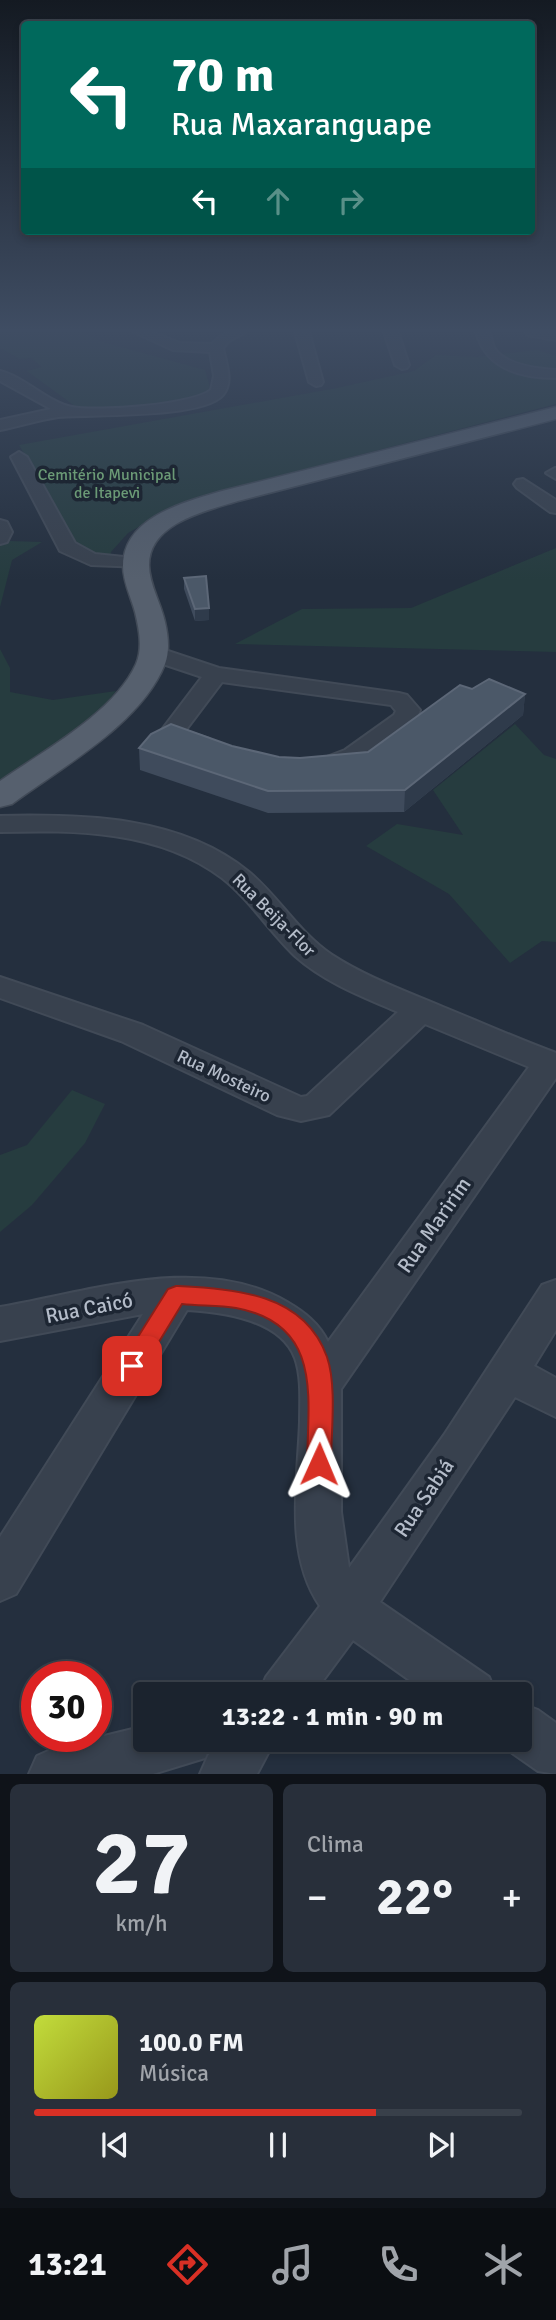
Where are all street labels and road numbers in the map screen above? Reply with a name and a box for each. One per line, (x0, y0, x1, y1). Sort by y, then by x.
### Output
street label: Rua Beija-Flor (228, 869, 321, 962)
street label: Rua Mosteiro (174, 1045, 274, 1107)
street label: Rua Maririm (392, 1172, 476, 1278)
street label: Rua Caicó (43, 1287, 135, 1329)
street label: Rua Sabiá (388, 1454, 460, 1542)

